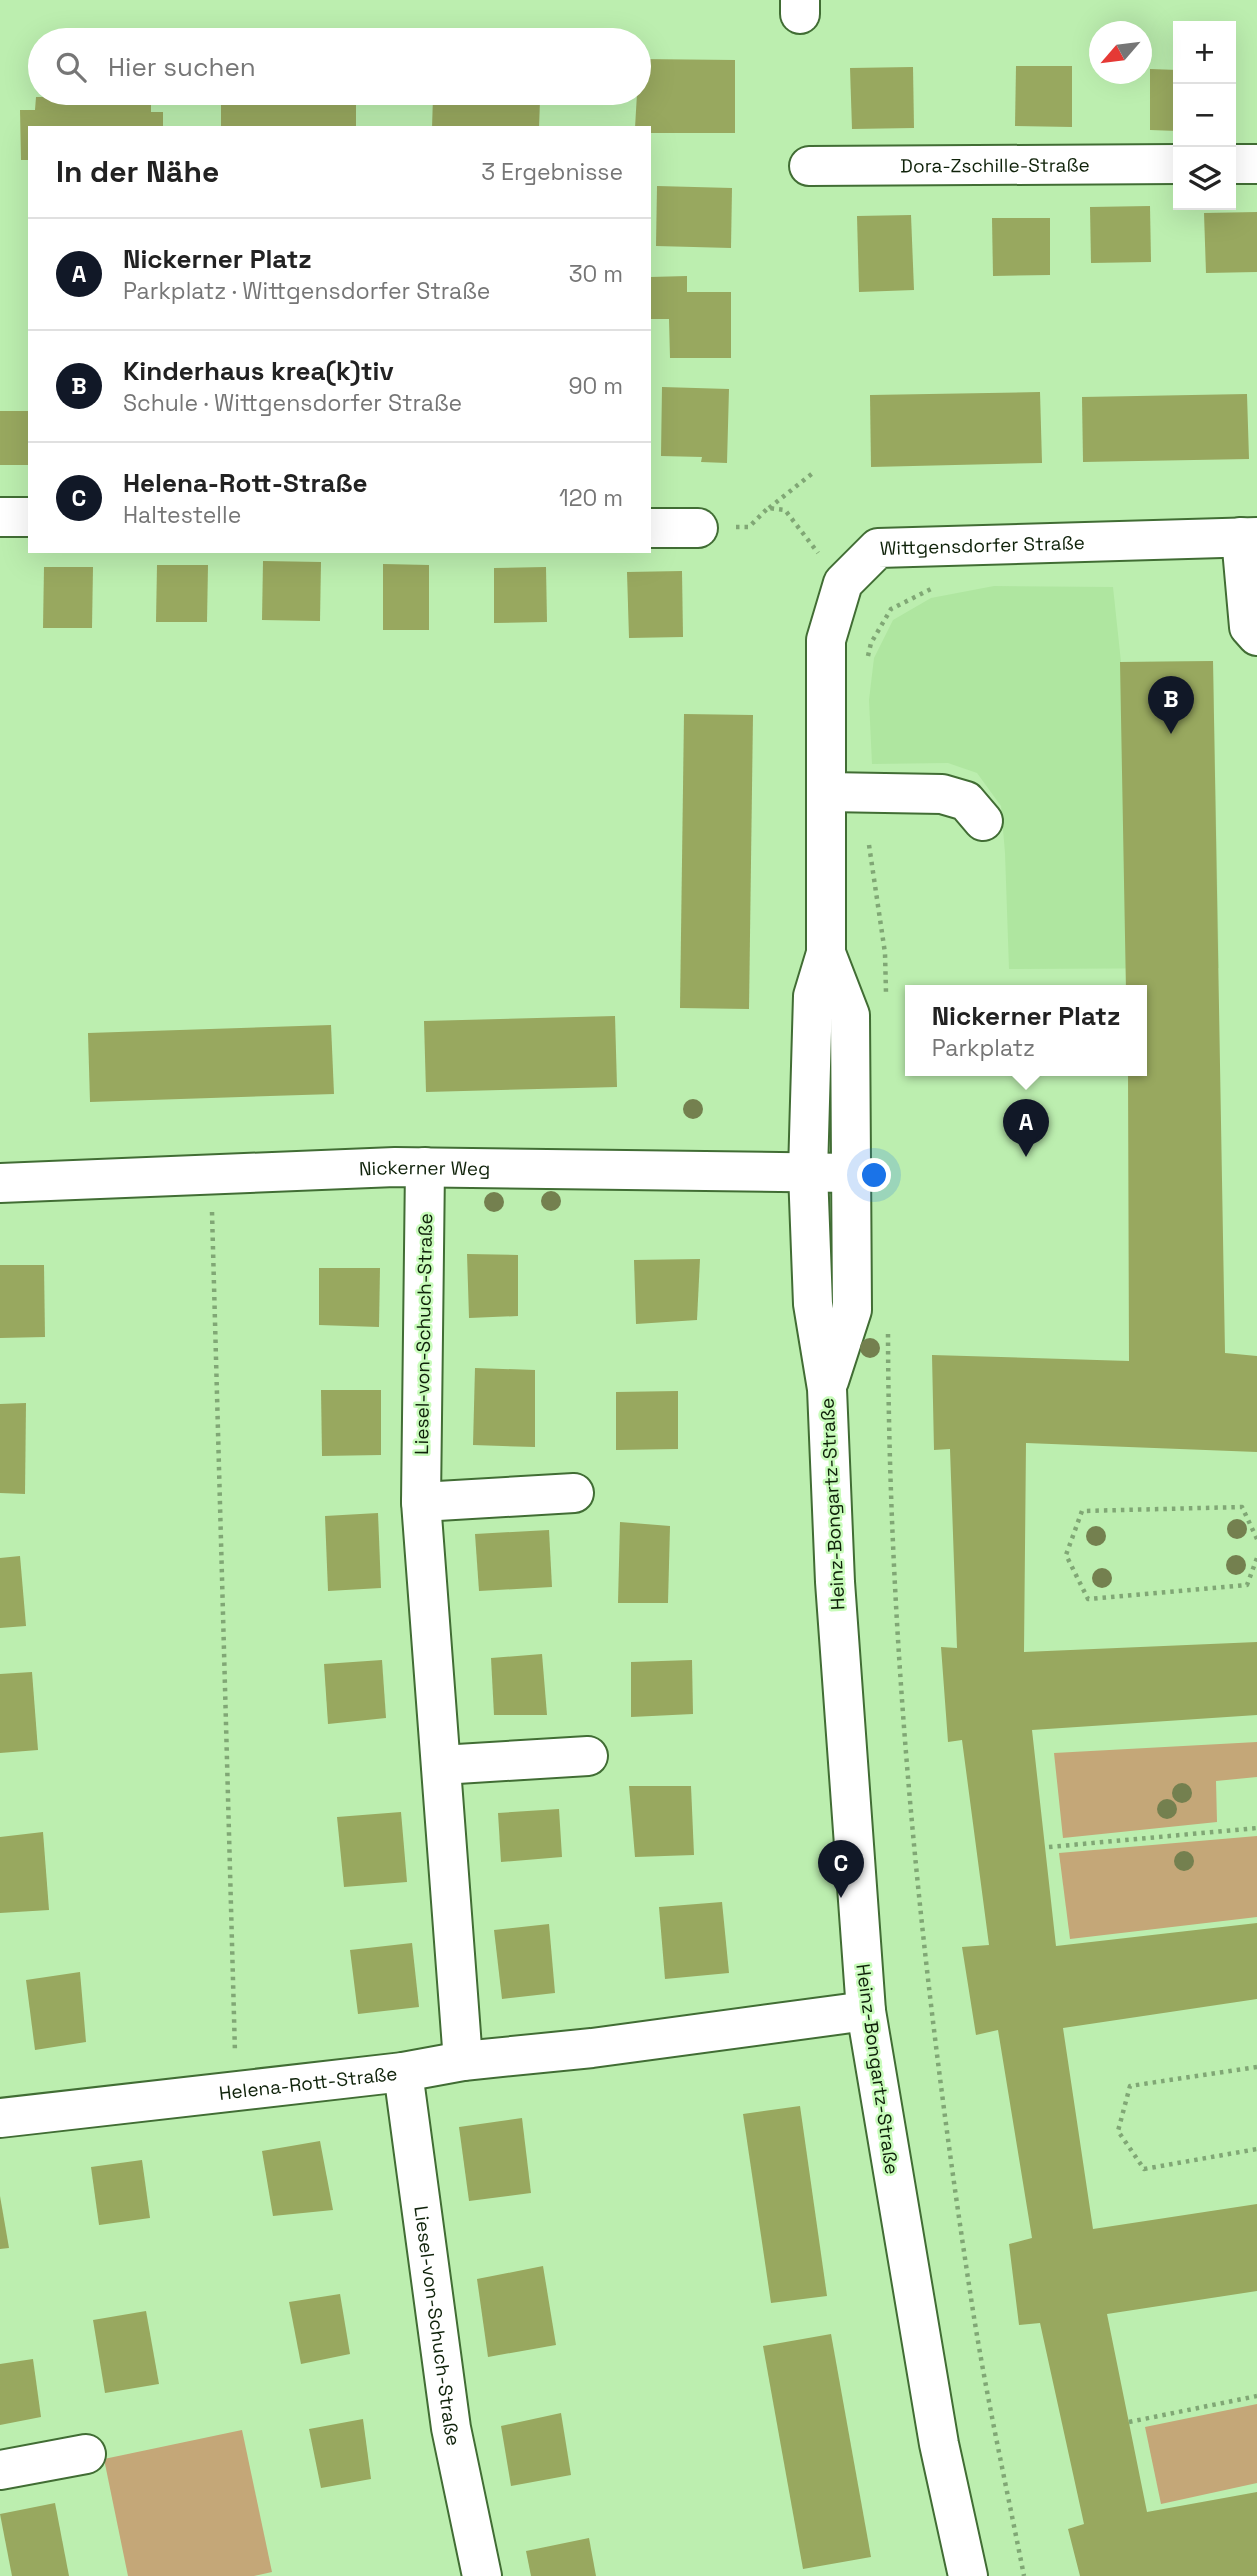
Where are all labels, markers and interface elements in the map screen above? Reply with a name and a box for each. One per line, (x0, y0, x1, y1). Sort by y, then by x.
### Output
north arrow (1089, 21, 1152, 84)
map controls (1173, 21, 1236, 210)
button: + (1173, 21, 1236, 84)
search box (28, 28, 651, 105)
icon: search (52, 48, 90, 86)
text: Hier suchen (108, 50, 256, 84)
button: − (1173, 84, 1236, 147)
button: layers (1173, 147, 1236, 210)
text: In der Nähe (56, 152, 219, 191)
street label: Dora-Zschille-Straße (900, 152, 1090, 179)
text: 3 Ergebnisse (481, 157, 623, 187)
text: Nickerner Platz (123, 242, 312, 276)
text: A (72, 259, 86, 289)
text: 30 m (569, 259, 623, 289)
text: Parkplatz · Wittgensdorfer Straße (123, 276, 490, 306)
text: Kinderhaus krea(k)tiv (123, 354, 394, 388)
text: B (71, 371, 87, 401)
text: 90 m (568, 371, 623, 401)
text: Schule · Wittgensdorfer Straße (123, 388, 462, 418)
text: Helena-Rott-Straße (123, 466, 367, 500)
text: C (72, 483, 86, 513)
text: 120 m (559, 483, 623, 513)
text: Haltestelle (123, 500, 241, 530)
street label: Wittgensdorfer Straße (879, 530, 1085, 561)
pin: B (1148, 676, 1194, 734)
popup (905, 985, 1147, 1076)
text: Nickerner Platz (932, 999, 1120, 1033)
text: Parkplatz (932, 1033, 1035, 1063)
pin: A (1003, 1099, 1049, 1157)
street label: Nickerner Weg (358, 1155, 491, 1181)
your location (857, 1158, 891, 1192)
street label: Liesel-von-Schuch-Straße (409, 1213, 438, 1455)
street label: Heinz-Bongartz-Straße (814, 1397, 851, 1611)
pin: C (818, 1840, 864, 1898)
street label: Heinz-Bongartz-Straße (850, 1962, 905, 2176)
street label: Helena-Rott-Straße (218, 2061, 399, 2106)
street label: Liesel-von-Schuch-Straße (408, 2204, 466, 2448)

